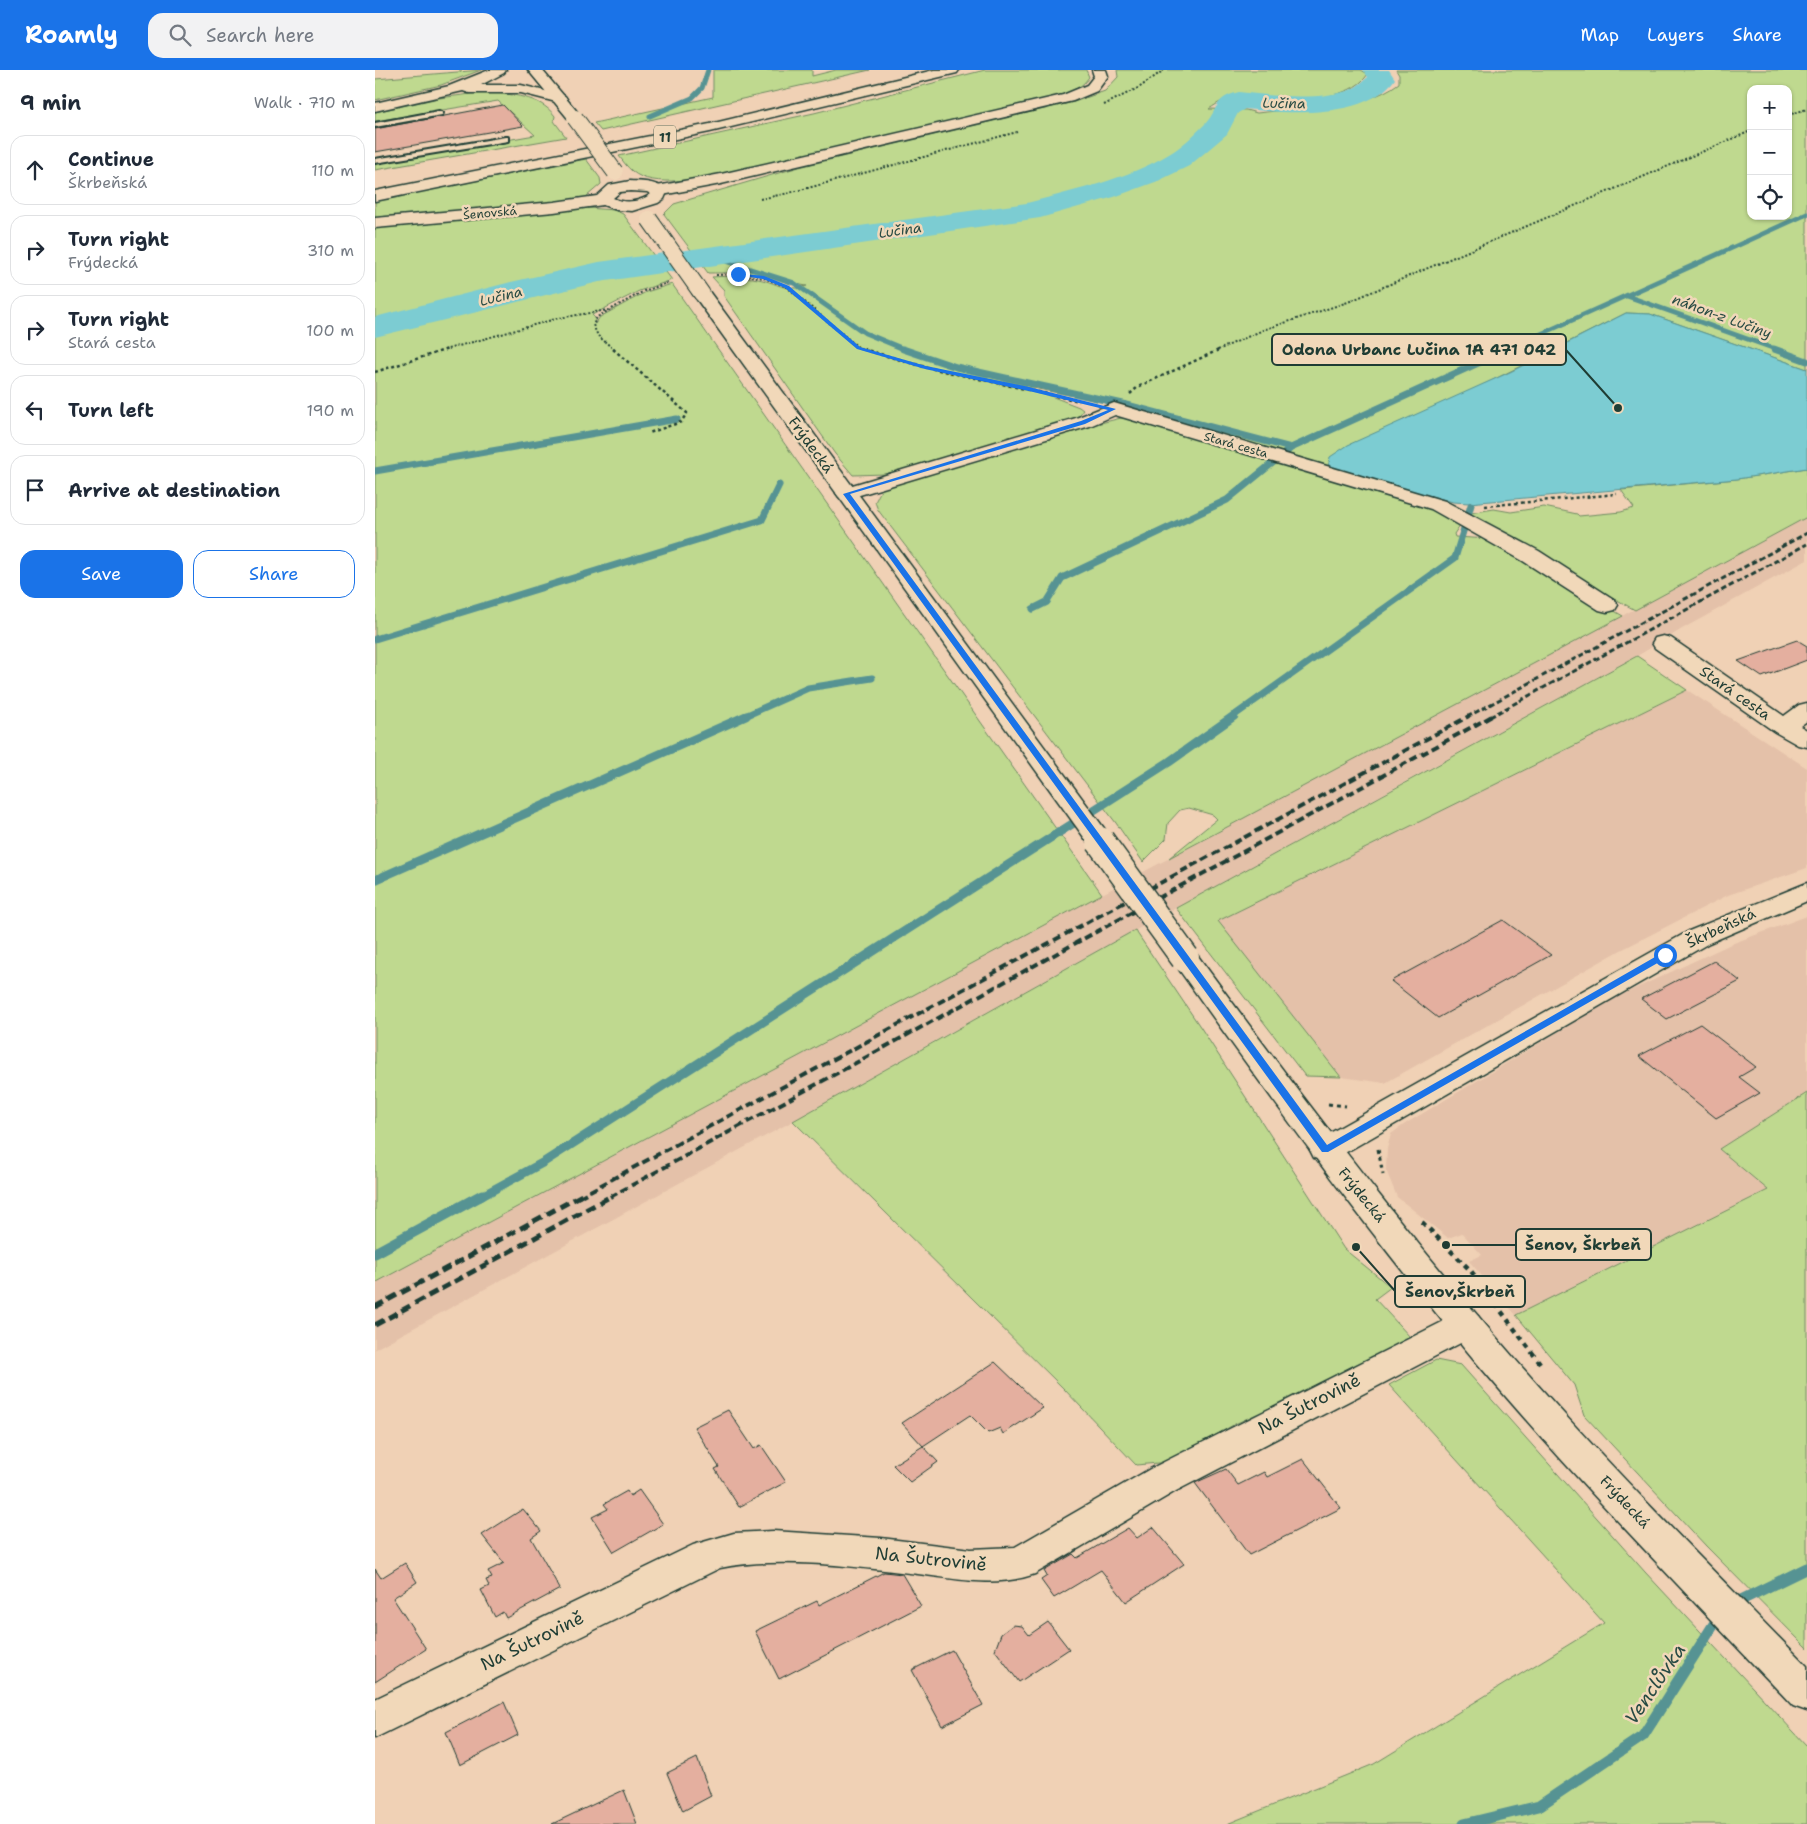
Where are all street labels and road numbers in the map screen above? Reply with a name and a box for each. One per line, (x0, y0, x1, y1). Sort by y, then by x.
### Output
road number: 11 (654, 126, 676, 148)
street label: Šenovská (463, 203, 518, 223)
street label: Frýdecká (784, 413, 839, 478)
street label: Stará cesta (1202, 428, 1270, 462)
street label: Stará cesta (1696, 661, 1775, 725)
street label: Škrbeňská (1683, 902, 1759, 953)
street label: Frýdecká (1334, 1163, 1391, 1227)
street label: Na Šutrovině (1254, 1368, 1364, 1440)
street label: Frýdecká (1595, 1471, 1655, 1533)
street label: Na Šutrovině (874, 1541, 988, 1577)
street label: Na Šutrovině (476, 1606, 588, 1676)

